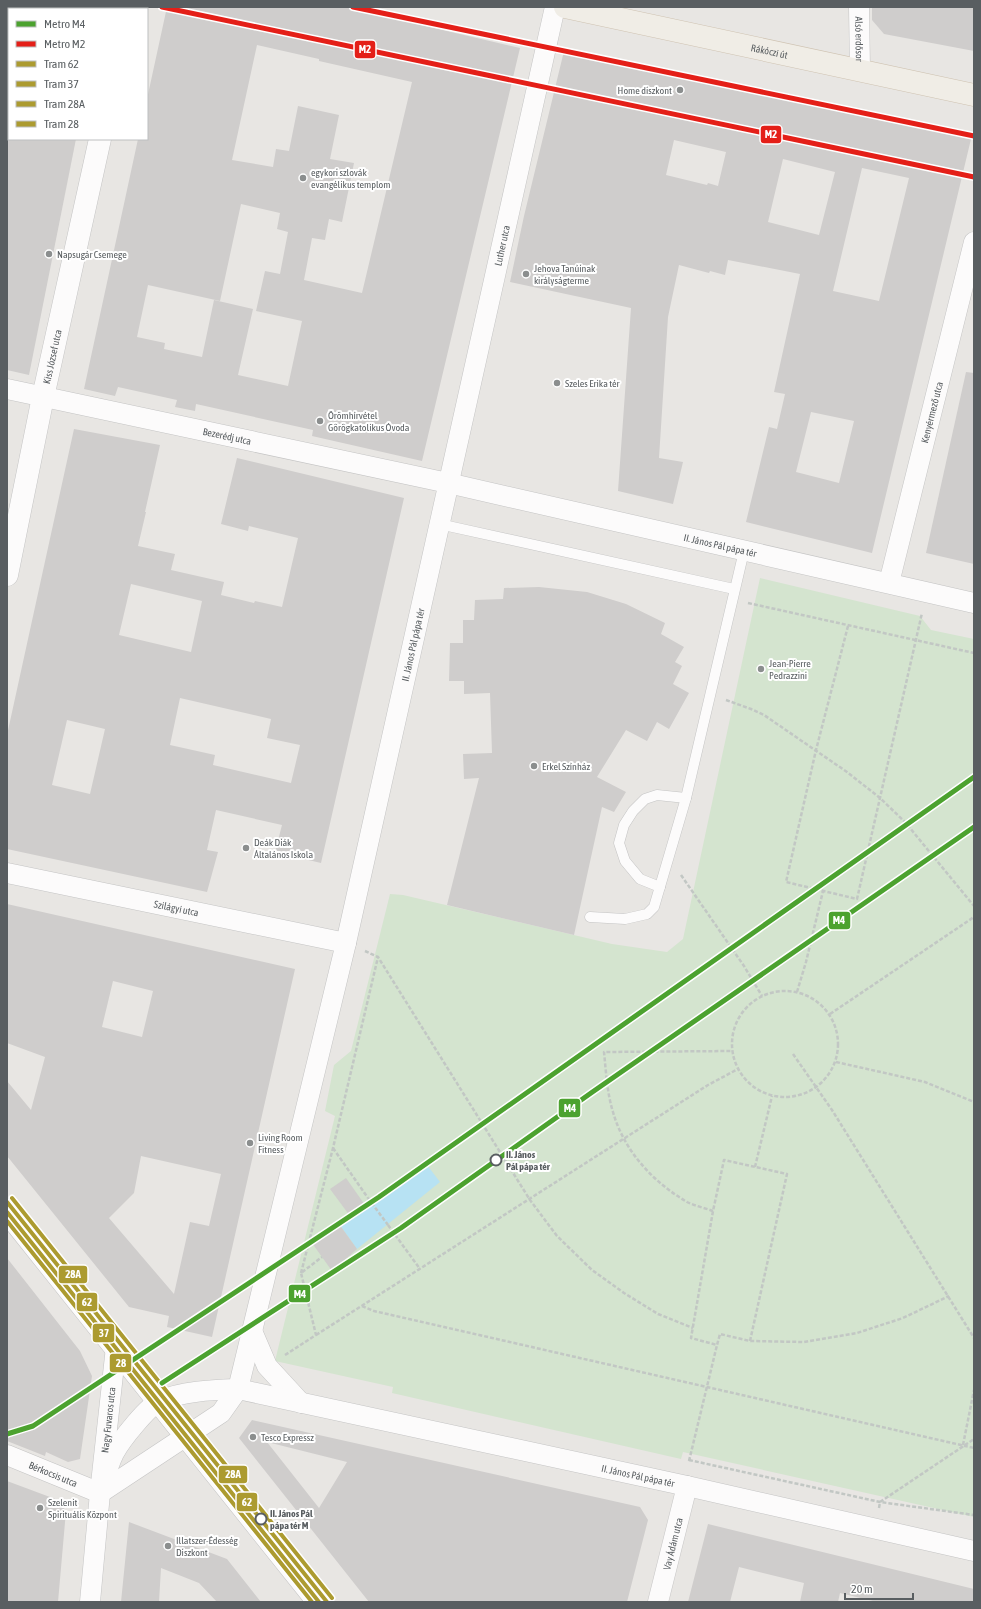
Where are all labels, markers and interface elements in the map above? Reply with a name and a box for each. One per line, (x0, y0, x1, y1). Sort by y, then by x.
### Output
legend (8, 8, 148, 140)
street label: Alsó erdősor (854, 16, 865, 63)
text: Metro M4 (44, 17, 86, 31)
text: Metro M2 (44, 37, 85, 51)
line badge: M2 (354, 40, 376, 59)
street label: Rákóczi út (750, 42, 789, 60)
text: M2 (359, 43, 371, 55)
text: Tram 62 (44, 57, 79, 71)
text: Tram 37 (44, 77, 79, 91)
place label: Home diszkont (618, 85, 672, 96)
marker: Home diszkont (675, 85, 685, 95)
text: Tram 28A (44, 97, 85, 111)
text: Tram 28 (44, 117, 79, 131)
line badge: M2 (760, 125, 782, 144)
text: M2 (765, 128, 777, 140)
place label: egykori szlovák evangélikus templom (311, 167, 390, 190)
marker: egykori szlovák evangélikus templom (298, 173, 308, 183)
street label: Luther utca (492, 224, 512, 267)
marker: Napsugár Csemege (44, 249, 54, 259)
place label: Napsugár Csemege (57, 249, 127, 260)
place label: Jehova Tanúinak királyságterme (534, 263, 596, 286)
marker: Jehova Tanúinak királyságterme (521, 269, 531, 279)
street label: Kiss József utca (41, 328, 63, 385)
marker: Szeles Erika tér (552, 378, 562, 388)
place label: Szeles Erika tér (565, 378, 620, 389)
street label: Kenyérmező utca (919, 380, 945, 444)
place label: Örömhírvétel Görögkatolikus Óvoda (328, 410, 410, 433)
marker: Örömhírvétel Görögkatolikus Óvoda (315, 416, 325, 426)
street label: Bezerédj utca (202, 425, 253, 446)
street label: II. János Pál pápa tér (683, 531, 759, 559)
street label: II. János Pál pápa tér (399, 606, 426, 682)
place label: Jean-Pierre Pedrazzini (769, 658, 811, 681)
marker: Jean-Pierre Pedrazzini (756, 664, 766, 674)
marker: Erkel Színház (529, 761, 539, 771)
place label: Erkel Színház (542, 761, 590, 772)
place label: Deák Diák Általános Iskola (254, 837, 313, 860)
marker: Deák Diák Általános Iskola (241, 843, 251, 853)
street label: Szilágyi utca (153, 898, 200, 918)
line badge: M4 (828, 911, 851, 930)
text: M4 (833, 914, 845, 926)
line badge: M4 (558, 1098, 581, 1118)
text: M4 (564, 1102, 576, 1114)
place label: Living Room Fitness (258, 1132, 303, 1155)
marker: Living Room Fitness (245, 1138, 255, 1148)
place label: II. János Pál pápa tér (506, 1149, 551, 1172)
marker: II. János Pál pápa tér (489, 1153, 503, 1167)
line badge: 28A (58, 1265, 88, 1284)
text: 28A (65, 1268, 81, 1280)
line badge: M4 (288, 1284, 311, 1303)
text: M4 (294, 1288, 306, 1300)
line badge: 62 (76, 1292, 98, 1312)
text: 62 (82, 1296, 92, 1308)
line badge: 37 (92, 1323, 115, 1343)
text: 37 (99, 1327, 109, 1339)
line badge: 28 (109, 1353, 132, 1373)
text: 28 (116, 1357, 126, 1369)
street label: Nagy Fuvaros utca (99, 1386, 117, 1453)
marker: Tesco Expressz (248, 1432, 258, 1442)
place label: Tesco Expressz (261, 1432, 314, 1443)
street label: Bérkocsis utca (27, 1459, 80, 1489)
street label: II. János Pál pápa tér (600, 1462, 677, 1489)
line badge: 28A (218, 1465, 248, 1484)
text: 28A (225, 1468, 241, 1480)
line badge: 62 (236, 1492, 258, 1512)
text: 62 (242, 1496, 252, 1508)
place label: Szelenit Spirituális Központ (48, 1497, 117, 1520)
marker: Szelenit Spirituális Központ (35, 1503, 45, 1513)
place label: II. János Pál pápa tér M (270, 1508, 313, 1531)
marker: II. János Pál pápa tér M (254, 1512, 268, 1526)
street label: Vay Ádám utca (661, 1516, 684, 1571)
place label: Illatszer-Édesség Diszkont (176, 1535, 239, 1558)
marker: Illatszer-Édesség Diszkont (163, 1541, 173, 1551)
scale bar (845, 1575, 913, 1601)
text: 20 m (851, 1582, 873, 1596)

